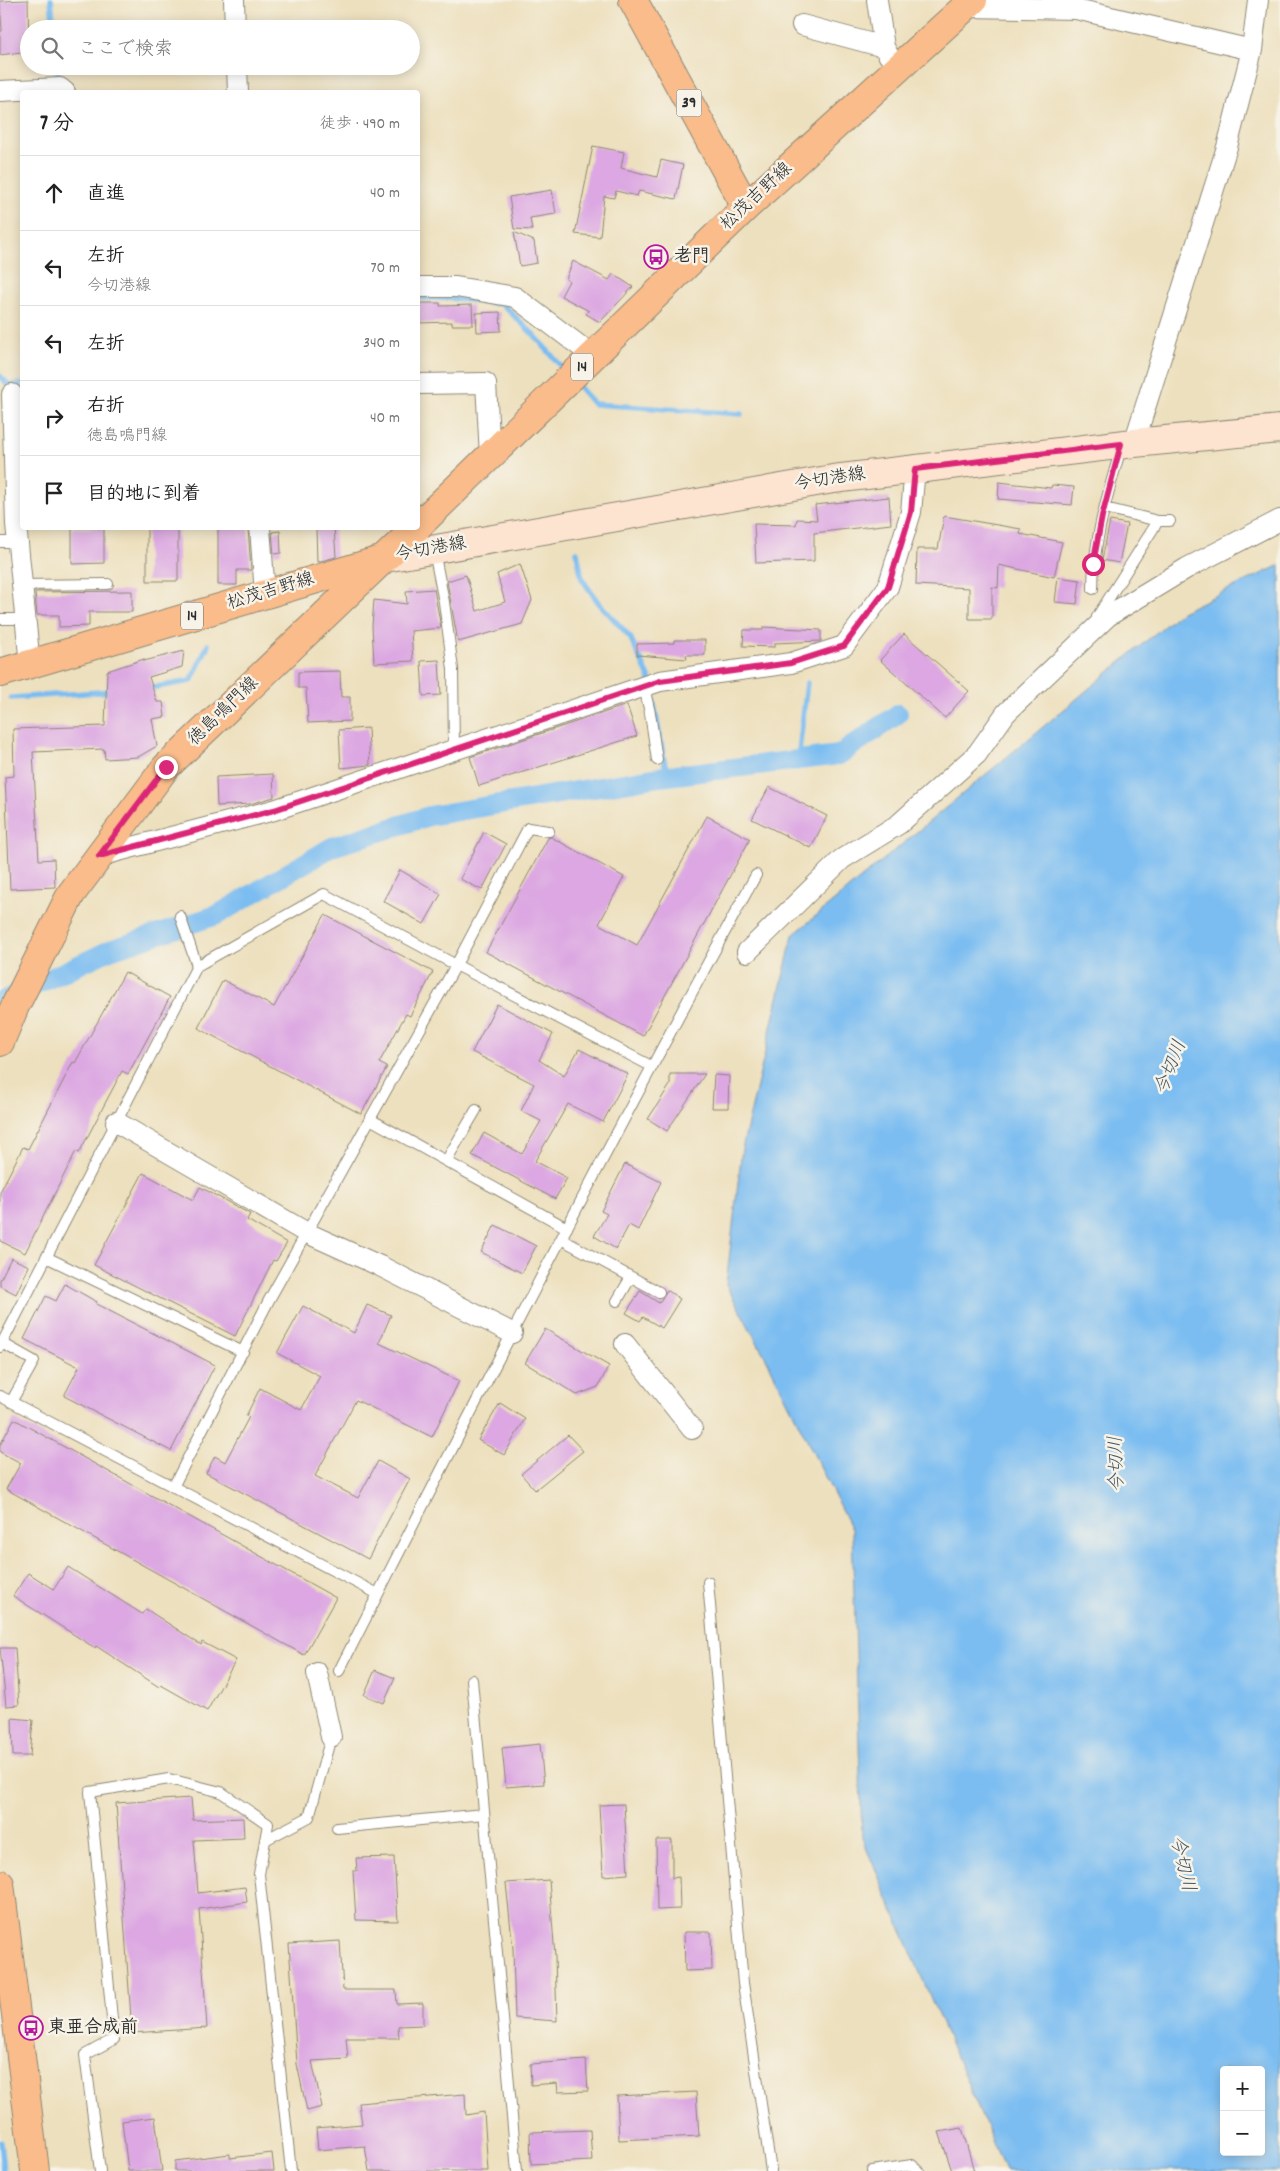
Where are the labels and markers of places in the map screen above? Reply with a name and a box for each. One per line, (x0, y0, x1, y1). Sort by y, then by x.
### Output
bus stop icon: 老門 (643, 244, 669, 270)
place label: 老門 (674, 245, 710, 270)
bus stop icon: 東亜合成前 (18, 2015, 44, 2041)
place label: 東亜合成前 (48, 2016, 138, 2041)

